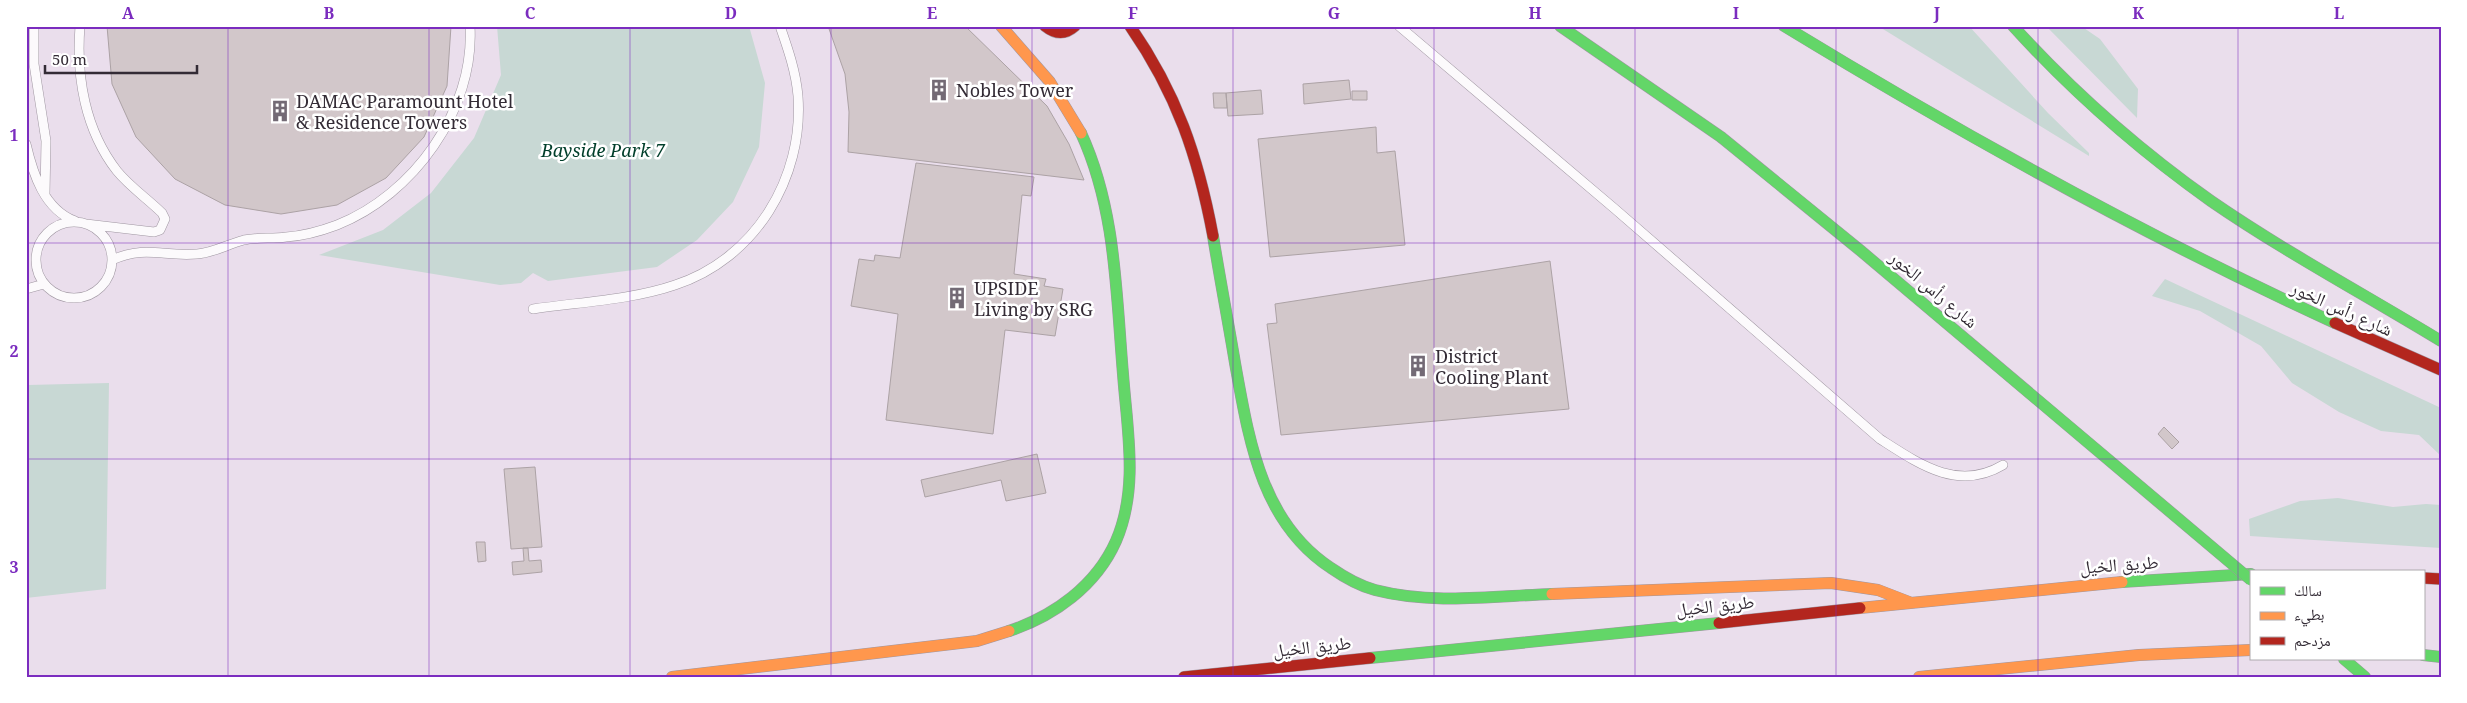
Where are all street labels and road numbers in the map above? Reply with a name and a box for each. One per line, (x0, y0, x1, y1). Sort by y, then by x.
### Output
street label: شارع رأس الخور (1884, 244, 1983, 333)
street label: شارع رأس الخور (2287, 275, 2396, 341)
street label: طريق الخيل (2079, 549, 2159, 579)
street label: طريق الخيل (1675, 589, 1755, 621)
street label: طريق الخيل (1272, 630, 1352, 662)

